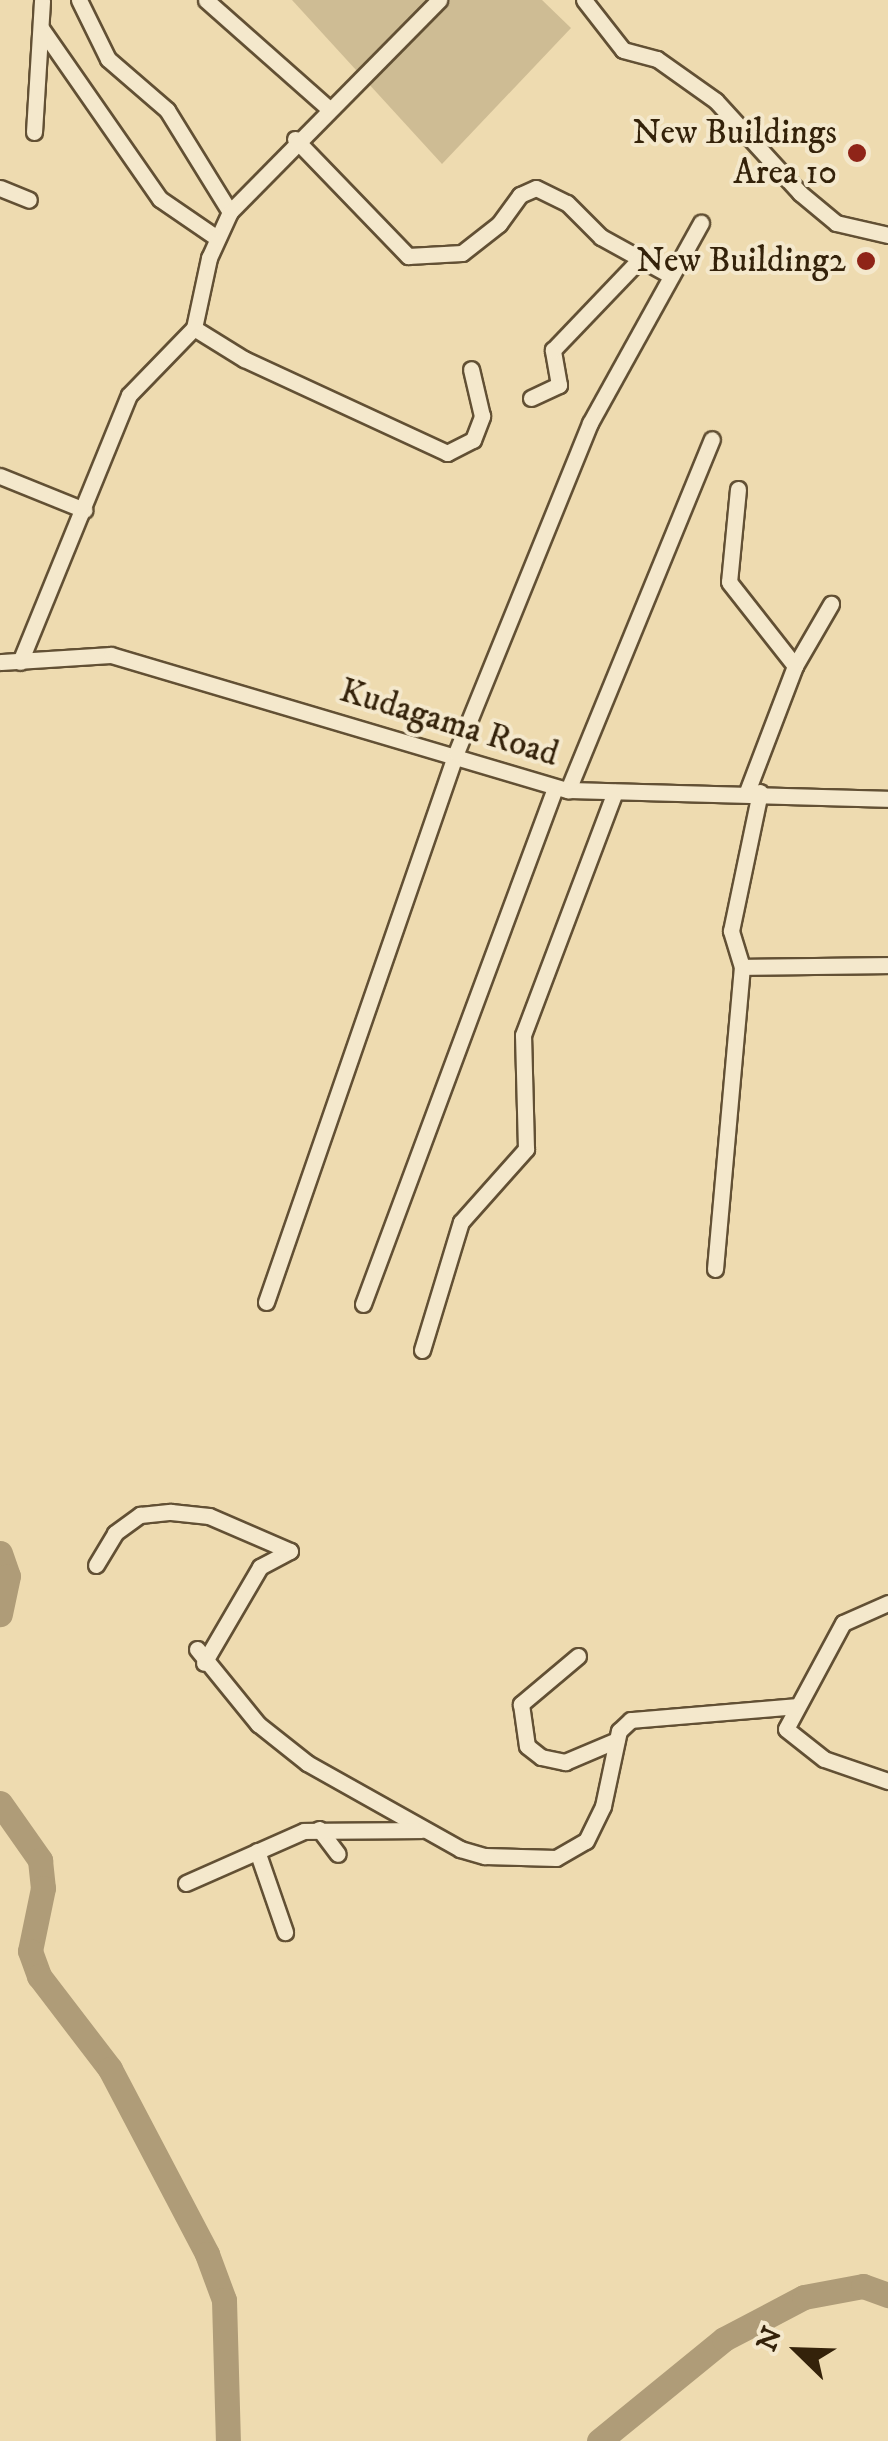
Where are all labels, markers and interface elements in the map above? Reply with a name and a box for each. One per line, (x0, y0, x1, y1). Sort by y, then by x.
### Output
place label: New Buildings Area 10 (633, 112, 837, 194)
marker: New Buildings Area 10 (846, 142, 868, 164)
place label: New Building2 (636, 240, 846, 282)
marker: New Building2 (855, 250, 877, 272)
street label: Kudagama Road (335, 670, 563, 776)
north arrow (748, 2301, 848, 2401)
text: N (749, 2322, 791, 2357)

